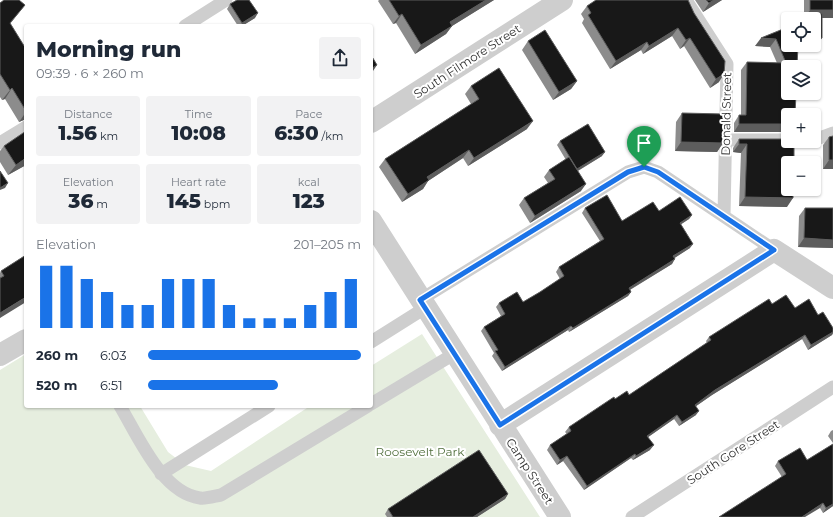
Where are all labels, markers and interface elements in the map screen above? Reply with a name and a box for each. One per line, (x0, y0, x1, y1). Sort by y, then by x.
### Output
map controls (781, 12, 821, 196)
button: locate (781, 12, 821, 52)
street label: South Filmore Street (411, 21, 523, 101)
text: Morning run (36, 36, 181, 63)
button: share (319, 37, 361, 79)
button: layers (781, 60, 821, 100)
text: 09:39 · 6 × 260 m (36, 65, 144, 81)
street label: Donald Street (718, 72, 734, 156)
text: Distance (64, 107, 112, 121)
text: Time (185, 107, 212, 121)
text: Pace (295, 107, 322, 121)
button: + (781, 108, 821, 148)
text: 1.56 (58, 121, 97, 145)
text: 10:08 (171, 121, 226, 145)
text: 6:30 (274, 121, 319, 145)
pin (627, 126, 661, 167)
text: km (97, 129, 118, 143)
text: /km (319, 129, 343, 143)
icon: arrive (633, 132, 655, 154)
button: − (781, 156, 821, 196)
text: Elevation (63, 175, 114, 189)
text: Heart rate (171, 175, 226, 189)
text: kcal (298, 175, 320, 189)
text: 36 (68, 189, 93, 213)
text: 145 (167, 189, 201, 213)
text: 123 (293, 189, 325, 213)
text: m (93, 197, 108, 211)
text: bpm (201, 197, 230, 211)
text: Elevation (36, 236, 96, 252)
text: 201–205 m (293, 236, 361, 252)
text: 260 m (36, 347, 78, 363)
text: 6:03 (100, 347, 126, 363)
text: 520 m (36, 377, 77, 393)
text: 6:51 (100, 377, 123, 393)
street label: South Gore Street (684, 416, 782, 487)
street label: Camp Street (503, 435, 557, 507)
park label: Roosevelt Park (376, 444, 465, 459)

